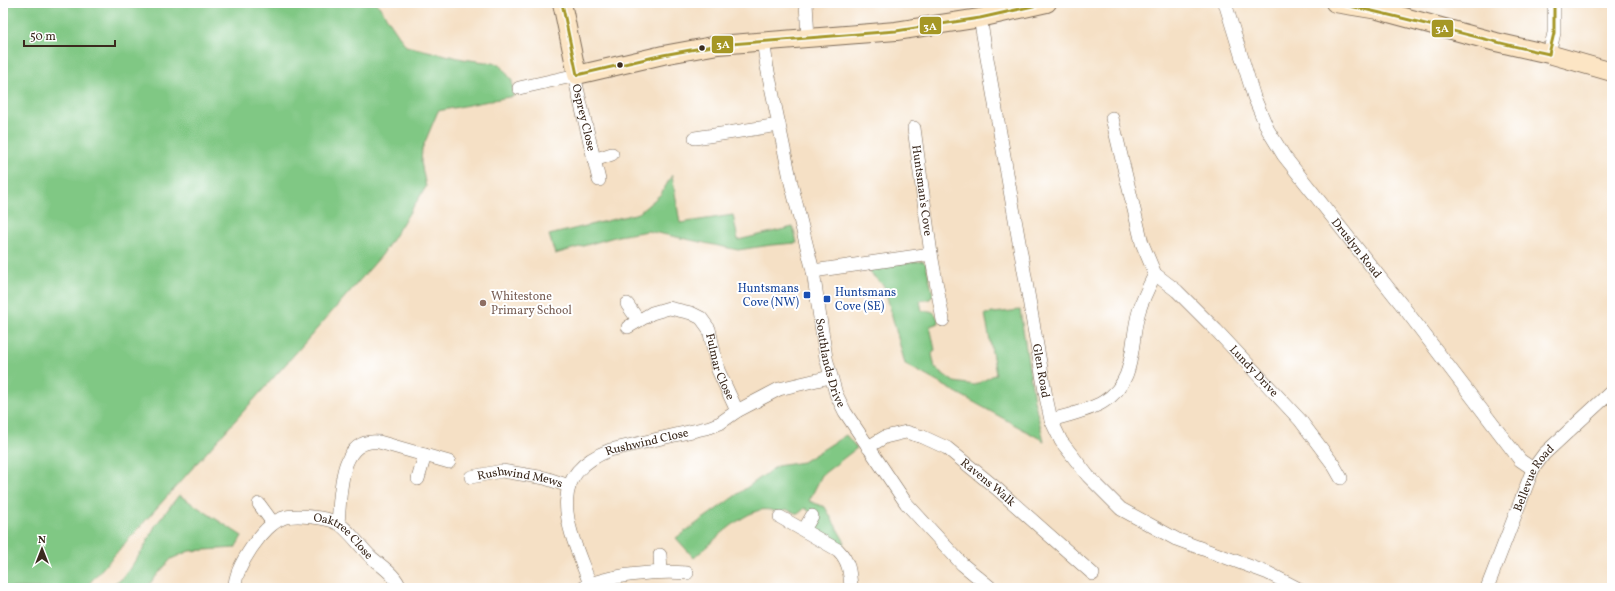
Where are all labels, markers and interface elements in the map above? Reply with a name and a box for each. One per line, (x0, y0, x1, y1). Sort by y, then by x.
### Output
line badge: 3A (919, 16, 942, 35)
line badge: 3A (1431, 19, 1454, 38)
text: 3A (923, 20, 937, 35)
scale bar (24, 22, 115, 48)
text: 3A (1435, 22, 1449, 37)
text: 50 m (30, 29, 56, 45)
line badge: 3A (711, 35, 734, 54)
text: 3A (716, 38, 730, 53)
unlabelled marker (697, 43, 707, 53)
unlabelled marker (615, 60, 625, 70)
street label: Osprey Close (567, 83, 599, 153)
street label: Huntsman's Cove (907, 144, 936, 237)
street label: Druslyn Road (1327, 215, 1385, 282)
place label: Huntsmans Cove (NW) (738, 281, 799, 311)
place label: Huntsmans Cove (SE) (835, 285, 896, 315)
place label: Whitestone Primary School (491, 289, 572, 319)
marker: Huntsmans Cove (NW) (802, 290, 812, 300)
marker: Huntsmans Cove (SE) (822, 294, 832, 304)
marker: Whitestone Primary School (478, 298, 488, 308)
street label: Southlands Drive (811, 317, 849, 411)
street label: Fulmar Close (701, 332, 738, 403)
street label: Lundy Drive (1225, 342, 1282, 401)
street label: Glen Road (1028, 343, 1053, 399)
street label: Rushwind Close (603, 425, 690, 460)
street label: Bellevue Road (1510, 441, 1558, 514)
street label: Ravens Walk (957, 455, 1019, 511)
street label: Rushwind Mews (476, 464, 565, 492)
street label: Oaktree Close (312, 510, 376, 564)
north arrow (22, 529, 62, 569)
text: N (38, 533, 46, 548)

